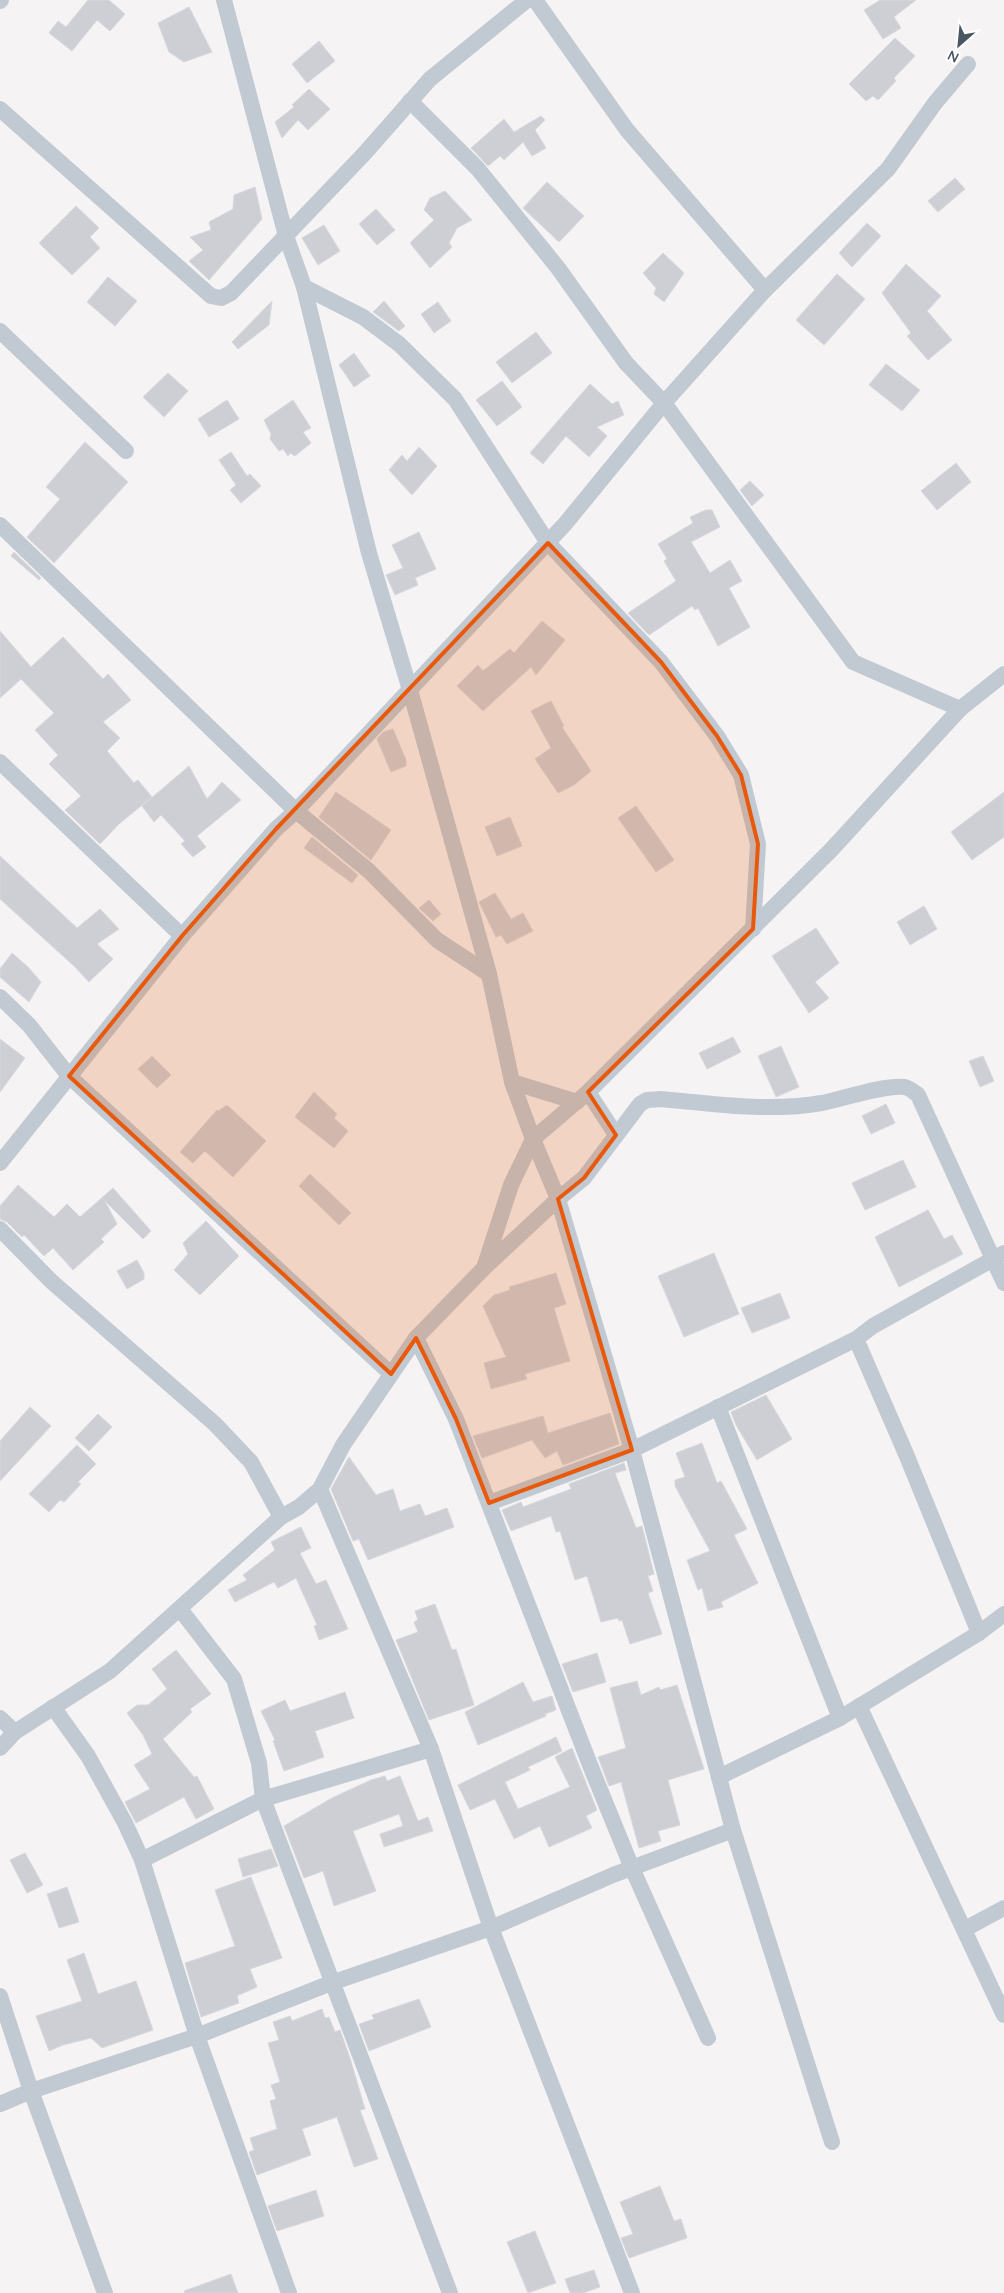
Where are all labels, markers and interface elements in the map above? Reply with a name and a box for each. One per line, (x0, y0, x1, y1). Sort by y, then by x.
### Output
north arrow (934, 20, 984, 70)
text: N (944, 46, 962, 67)

